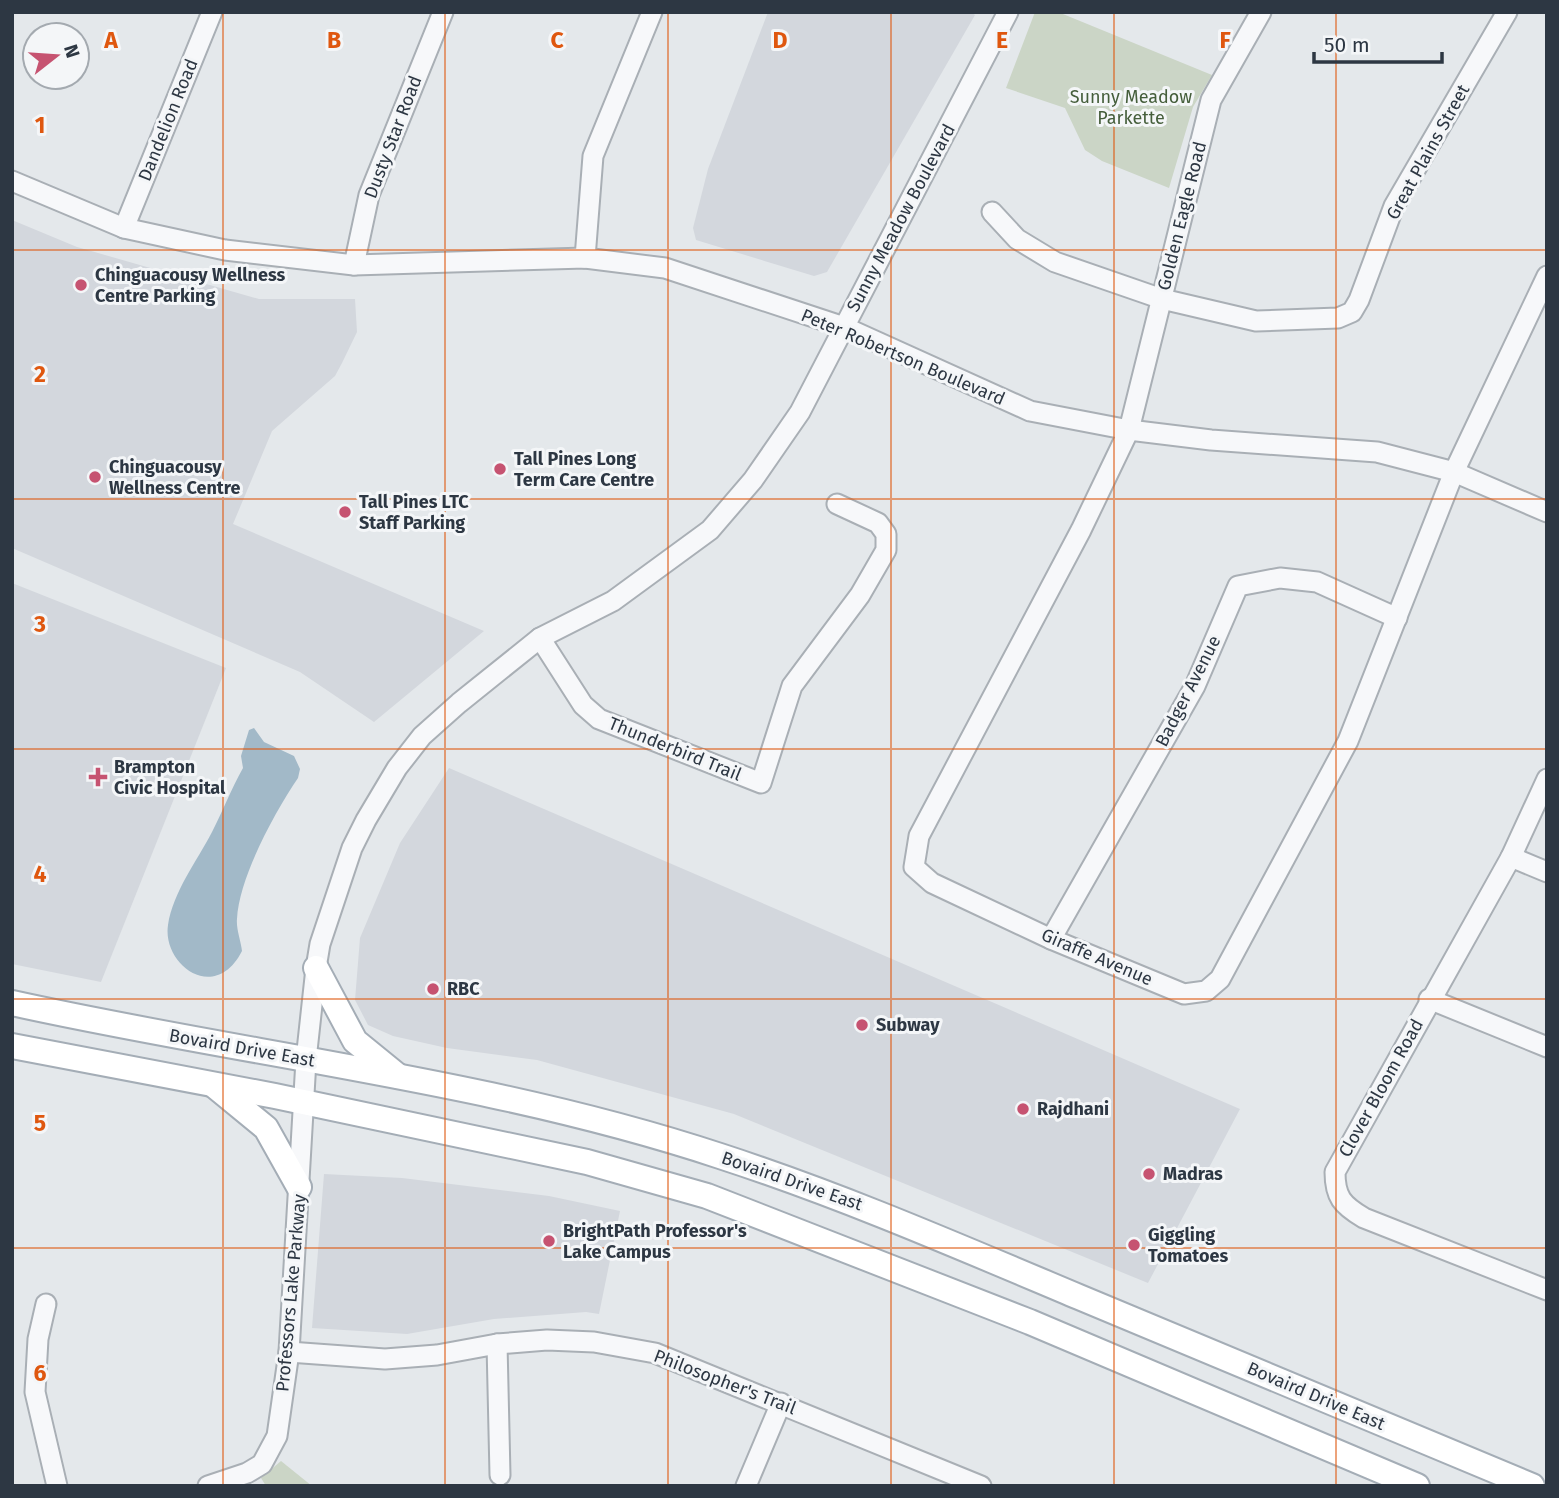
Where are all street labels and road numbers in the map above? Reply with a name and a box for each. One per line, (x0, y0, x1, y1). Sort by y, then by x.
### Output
street label: Dandelion Road (133, 56, 203, 184)
street label: Dusty Star Road (359, 73, 427, 201)
street label: Great Plains Street (1382, 80, 1475, 224)
street label: Sunny Meadow Boulevard (842, 120, 960, 316)
street label: Golden Eagle Road (1153, 139, 1211, 293)
street label: Peter Robertson Boulevard (798, 304, 1008, 410)
street label: Badger Avenue (1151, 632, 1225, 750)
street label: Thunderbird Trail (605, 712, 745, 786)
street label: Giraffe Avenue (1038, 924, 1156, 990)
street label: Clover Bloom Road (1334, 1015, 1428, 1161)
street label: Bovaird Drive East (167, 1024, 317, 1072)
street label: Bovaird Drive East (719, 1147, 866, 1216)
street label: Professors Lake Parkway (271, 1193, 311, 1393)
street label: Philosopher's Trail (651, 1345, 799, 1419)
street label: Bovaird Drive East (1244, 1357, 1389, 1435)

